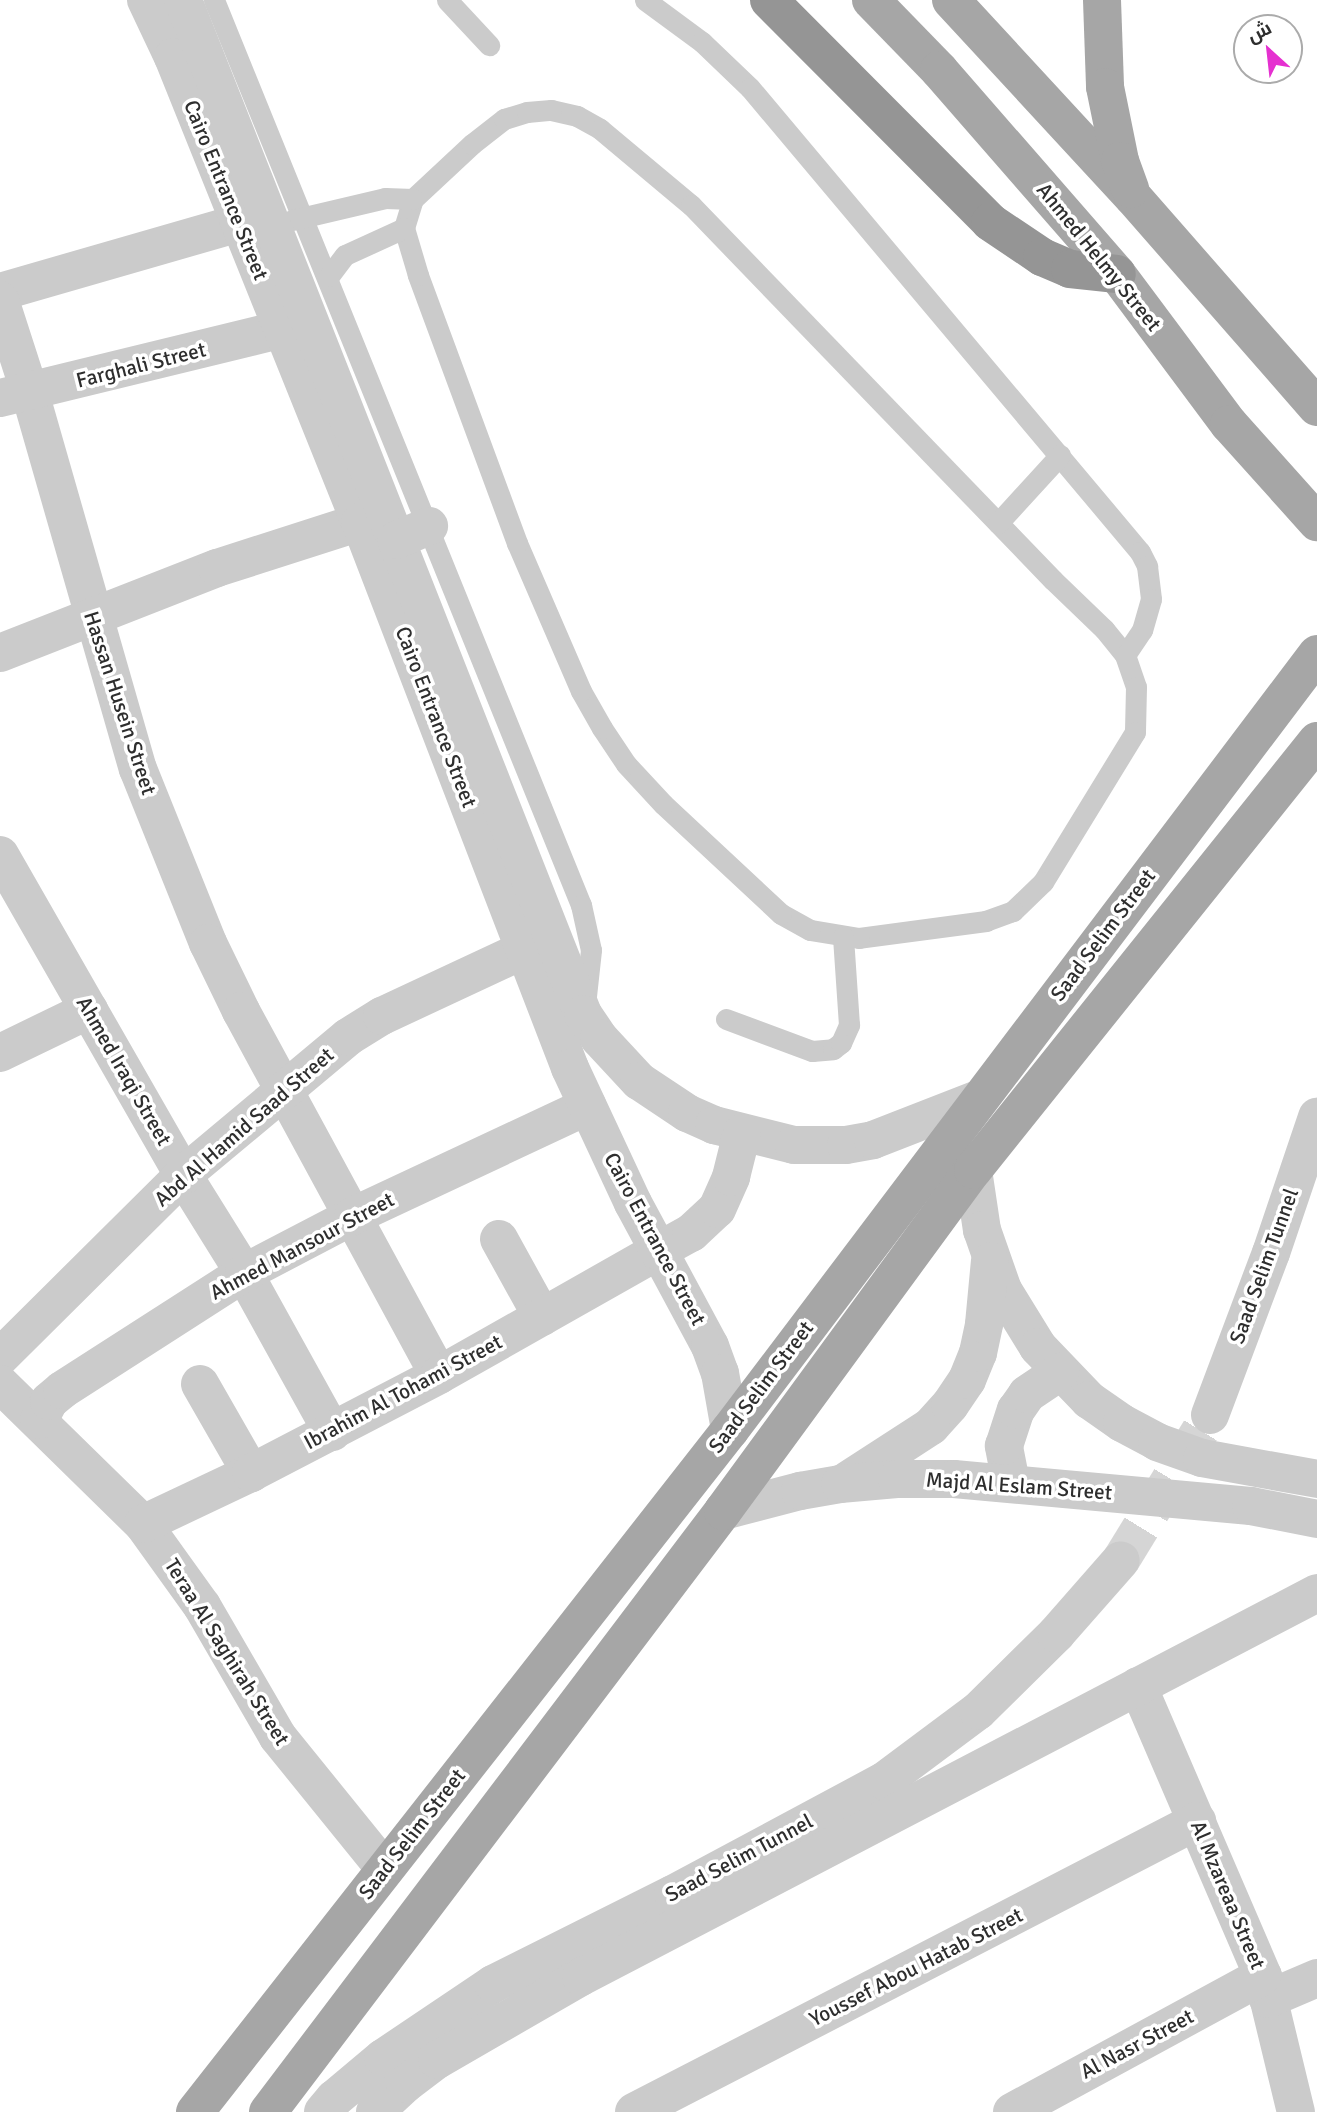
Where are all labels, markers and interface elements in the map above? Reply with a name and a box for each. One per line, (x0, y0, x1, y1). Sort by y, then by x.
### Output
north arrow (1233, 14, 1303, 84)
text: ش (1243, 16, 1276, 48)
street label: Cairo Entrance Street (178, 96, 274, 284)
street label: Ahmed Helmy Street (1031, 178, 1167, 336)
street label: Farghali Street (74, 337, 208, 393)
street label: Hassan Husein Street (78, 608, 162, 798)
street label: Cairo Entrance Street (390, 623, 482, 811)
street label: Saad Selim Street (1045, 864, 1161, 1006)
street label: Ahmed Iraqi Street (71, 992, 177, 1150)
street label: Abd Al Hamid Saad Street (149, 1042, 339, 1212)
street label: Cairo Entrance Street (599, 1148, 711, 1330)
street label: Saad Selim Tunnel (1224, 1185, 1304, 1347)
street label: Ahmed Mansour Street (206, 1187, 398, 1305)
street label: Saad Selim Street (703, 1316, 819, 1458)
street label: Ibrahim Al Tohami Street (300, 1329, 506, 1455)
street label: Majd Al Eslam Street (925, 1467, 1113, 1505)
street label: Teraa Al Saghirah Street (159, 1554, 295, 1750)
street label: Saad Selim Street (353, 1764, 471, 1904)
street label: Saad Selim Tunnel (661, 1808, 817, 1908)
street label: Al Mzareaa Street (1185, 1817, 1271, 1973)
street label: Youssef Abou Hatab Street (805, 1902, 1027, 2032)
street label: Al Nasr Street (1076, 2004, 1198, 2084)

